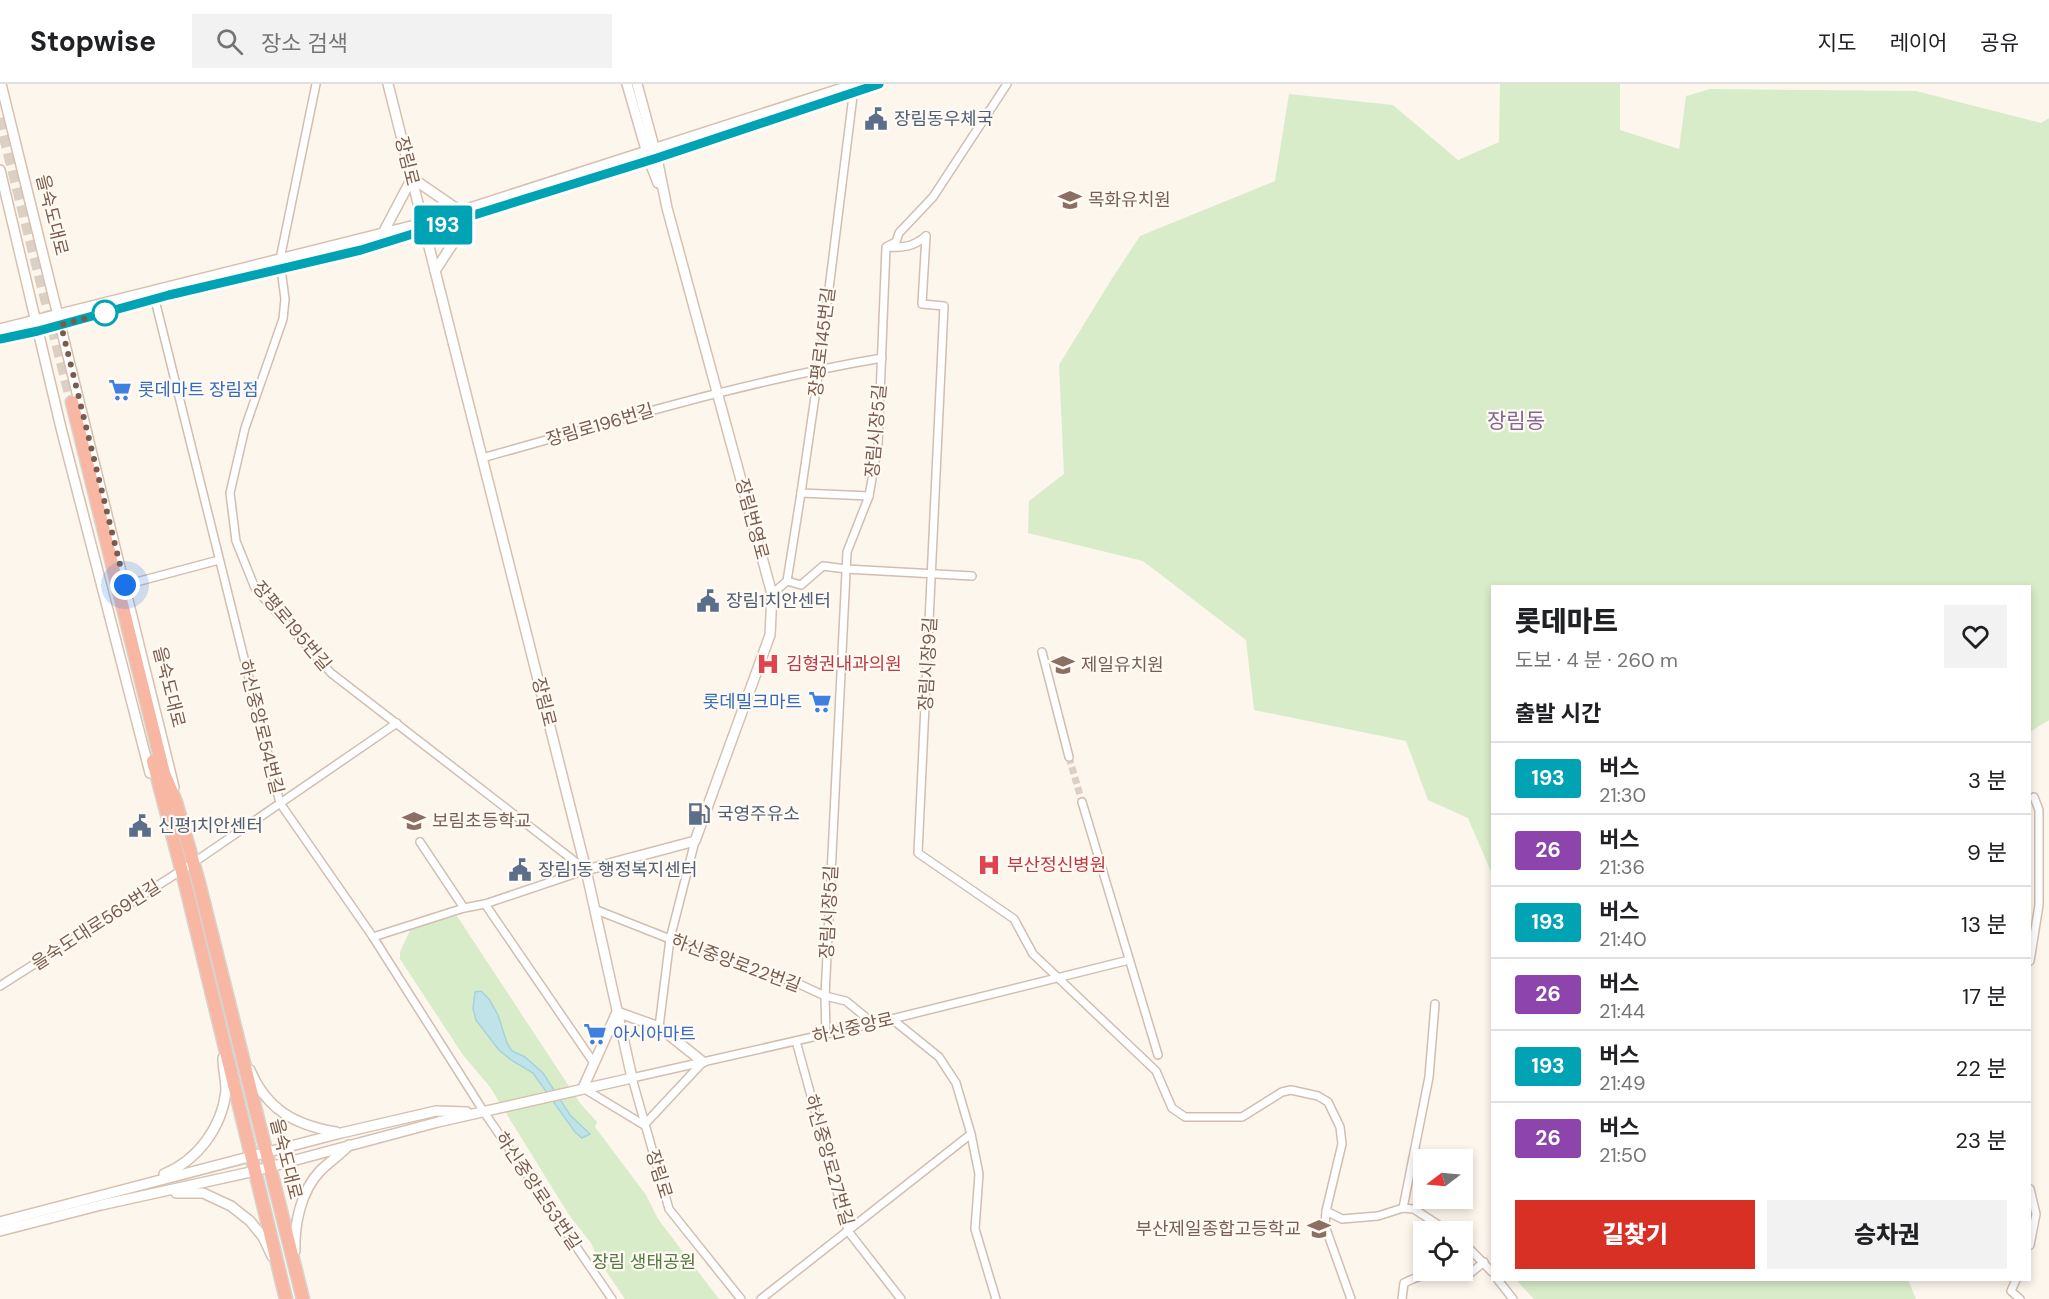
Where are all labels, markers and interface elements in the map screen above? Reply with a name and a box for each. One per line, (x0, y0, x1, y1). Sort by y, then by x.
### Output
search box (192, 14, 612, 68)
text: Stopwise (30, 23, 156, 60)
icon: search (213, 25, 246, 58)
text: 장소 검색 (261, 29, 348, 58)
text: 지도 (1818, 29, 1856, 57)
text: 레이어 (1889, 29, 1947, 57)
text: 공유 (1980, 29, 2019, 57)
public building icon: 장림동우체국 (863, 106, 889, 132)
place label: 장림동우체국 (894, 107, 993, 131)
street label: 장림로 (389, 134, 425, 188)
street label: 을숙도대로 (30, 172, 74, 258)
school or university icon: 목화유치원 (1057, 187, 1083, 213)
place label: 목화유치원 (1088, 188, 1171, 212)
line badge: 193 (408, 206, 478, 244)
text: 193 (426, 211, 460, 239)
street label: 장평로145번길 (803, 286, 841, 398)
unlabelled marker (92, 300, 118, 326)
supermarket icon: 롯데마트 장림점 (107, 377, 133, 403)
place label: 롯데마트 장림점 (138, 378, 259, 402)
street label: 장림시장5길 (860, 383, 892, 479)
street label: 장림로196번길 (543, 398, 657, 452)
district label: 장림동 (1487, 407, 1545, 435)
street label: 장림번영로 (730, 476, 774, 562)
your location (110, 570, 140, 600)
street label: 장평로195번길 (247, 576, 337, 676)
public building icon: 장림1치안센터 (695, 588, 721, 614)
place label: 장림1치안센터 (726, 589, 831, 613)
text: 롯데마트 (1515, 603, 1618, 640)
button: heart (1944, 605, 2007, 668)
street label: 장림시장9길 (914, 616, 942, 712)
street label: 을숙도대로 (147, 644, 191, 730)
text: 도보 · 4 분 · 260 m (1515, 647, 1678, 673)
hospital icon: 김형권내과의원 (755, 651, 781, 677)
place label: 김형권내과의원 (786, 652, 902, 676)
school or university icon: 제일유치원 (1050, 652, 1076, 678)
place label: 제일유치원 (1081, 653, 1164, 677)
street label: 하신중앙로54번길 (233, 657, 289, 797)
street label: 장림로 (526, 675, 562, 729)
supermarket icon: 롯데밀크마트 (807, 689, 833, 715)
place label: 롯데밀크마트 (703, 690, 802, 714)
text: 출발 시간 (1515, 699, 1601, 728)
text: 버스 (1599, 753, 1639, 782)
text: 193 (1531, 764, 1565, 792)
text: 3 분 (1968, 766, 2007, 795)
text: 21:30 (1599, 782, 1646, 808)
fuel station icon: 국영주유소 (686, 801, 712, 827)
place label: 국영주유소 (717, 802, 800, 826)
school or university icon: 보림초등학교 (401, 808, 427, 834)
place label: 보림초등학교 (432, 809, 531, 833)
public building icon: 신평1치안센터 (127, 813, 153, 839)
place label: 신평1치안센터 (158, 814, 263, 838)
text: 버스 (1599, 825, 1639, 854)
text: 26 (1535, 836, 1561, 864)
text: 9 분 (1967, 838, 2007, 867)
hospital icon: 부산정신병원 (976, 852, 1002, 878)
place label: 부산정신병원 (1007, 853, 1106, 877)
text: 21:36 (1599, 854, 1645, 880)
public building icon: 장림1동 행정복지센터 (507, 857, 533, 883)
place label: 장림1동 행정복지센터 (538, 858, 697, 882)
street label: 장림시장5길 (815, 865, 843, 959)
street label: 을숙도대로569번길 (27, 874, 165, 976)
text: 버스 (1599, 897, 1639, 926)
text: 193 (1531, 908, 1565, 936)
text: 13 분 (1961, 910, 2007, 939)
text: 21:40 (1599, 926, 1647, 952)
street label: 하신중앙로22번길 (668, 928, 804, 998)
text: 버스 (1599, 969, 1639, 998)
text: 26 (1535, 980, 1561, 1008)
text: 17 분 (1962, 982, 2007, 1011)
text: 21:44 (1599, 998, 1645, 1024)
street label: 하신중앙로 (810, 1007, 896, 1049)
supermarket icon: 아시아마트 (582, 1021, 608, 1047)
place label: 아시아마트 (613, 1022, 696, 1046)
text: 버스 (1599, 1041, 1639, 1070)
text: 193 (1531, 1052, 1565, 1080)
text: 22 분 (1956, 1054, 2007, 1083)
text: 21:49 (1599, 1070, 1646, 1096)
street label: 하신중앙로27번길 (799, 1092, 859, 1228)
text: 버스 (1599, 1113, 1639, 1142)
street label: 을숙도대로 (264, 1116, 308, 1202)
text: 26 (1535, 1124, 1561, 1152)
text: 23 분 (1955, 1126, 2007, 1155)
street label: 하신중앙로53번길 (490, 1127, 586, 1255)
text: 21:50 (1599, 1142, 1647, 1168)
street label: 장림로 (640, 1147, 678, 1201)
north arrow (1413, 1149, 1473, 1209)
map controls (1413, 1149, 1473, 1281)
button: 길찾기 (1515, 1200, 1755, 1269)
button: 승차권 (1767, 1200, 2007, 1269)
school or university icon: 부산제일종합고등학교 (1306, 1216, 1332, 1242)
place label: 부산제일종합고등학교 (1135, 1217, 1301, 1241)
button: locate (1413, 1221, 1473, 1281)
park label: 장림 생태공원 (592, 1250, 696, 1274)

